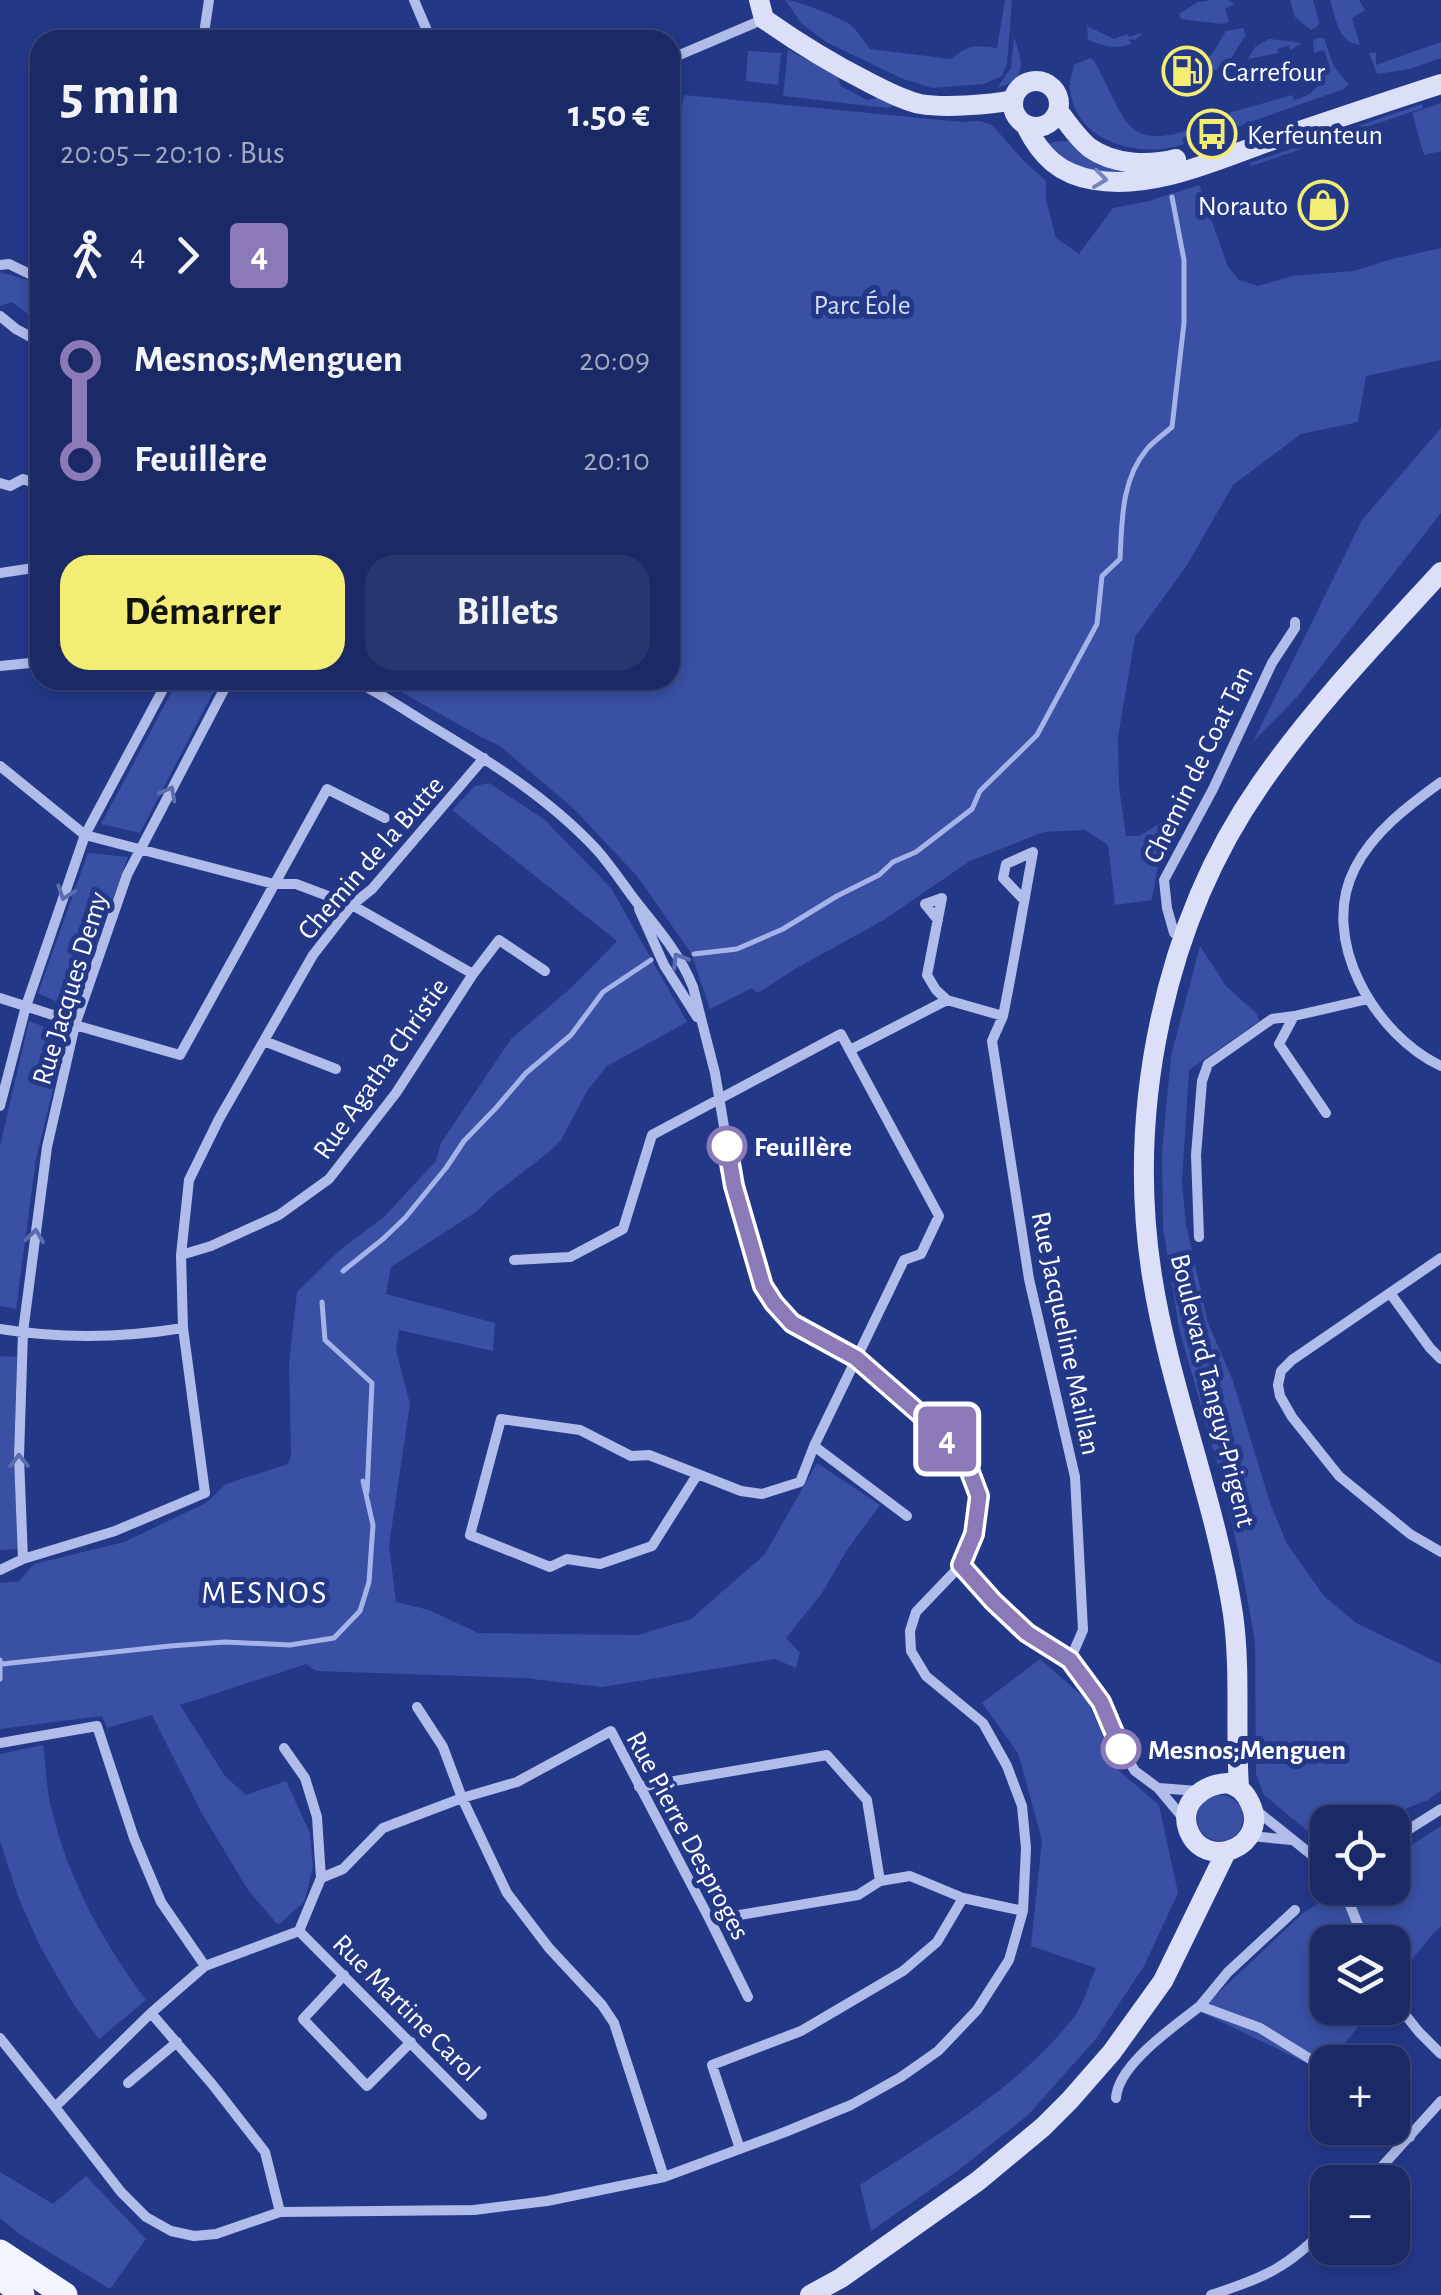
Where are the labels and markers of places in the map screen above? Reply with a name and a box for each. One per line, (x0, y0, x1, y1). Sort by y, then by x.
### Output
fuel station icon: Carrefour (1161, 45, 1213, 97)
place label: Carrefour (1222, 59, 1325, 87)
bus stop icon: Kerfeunteun (1186, 108, 1238, 160)
place label: Kerfeunteun (1247, 122, 1383, 150)
shop icon: Norauto (1297, 179, 1349, 231)
place label: Norauto (1198, 193, 1288, 221)
marker: Feuillère (708, 1127, 746, 1165)
place label: Feuillère (754, 1134, 852, 1162)
marker: Mesnos;Menguen (1102, 1730, 1140, 1768)
place label: Mesnos;Menguen (1148, 1737, 1346, 1765)

